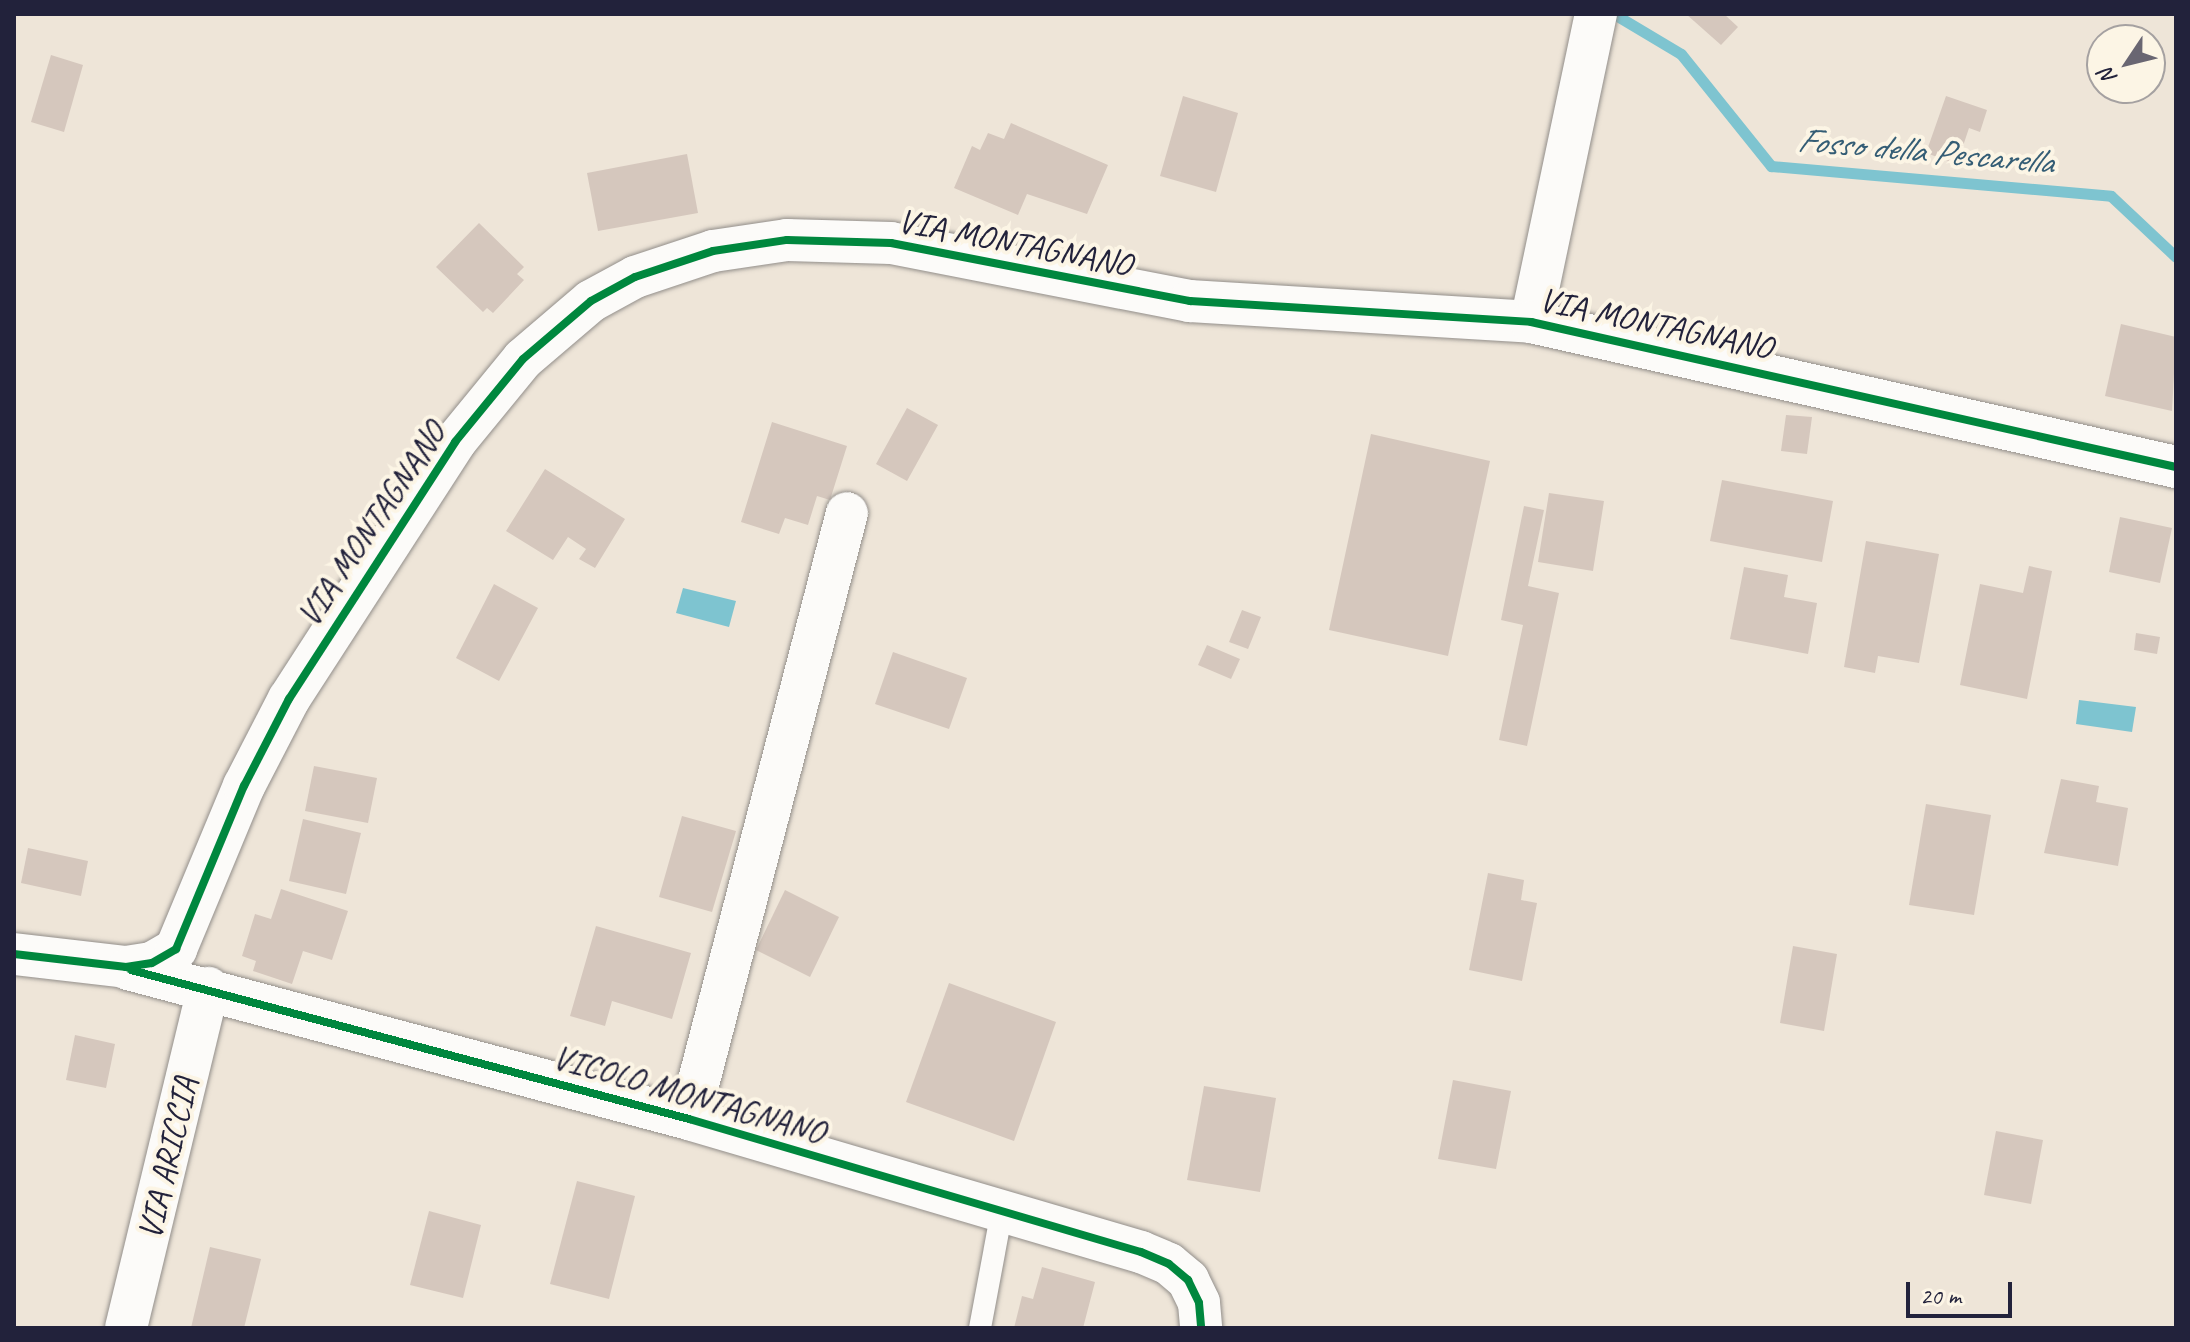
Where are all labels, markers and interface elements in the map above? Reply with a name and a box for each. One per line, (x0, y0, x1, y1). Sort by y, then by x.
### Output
north arrow (2086, 24, 2166, 104)
text: N (2093, 63, 2123, 90)
water label: Fosso della Pescarella (1796, 118, 2054, 184)
street label: VIA MONTAGNANO (896, 200, 1134, 284)
street label: VIA MONTAGNANO (1537, 279, 1775, 367)
street label: VIA MONTAGNANO (288, 415, 454, 633)
street label: VICOLO MONTAGNANO (549, 1036, 829, 1152)
street label: VIA ARICCIA (128, 1072, 206, 1244)
scale bar (1910, 1266, 2016, 1316)
text: 20 m (1920, 1281, 1961, 1311)

